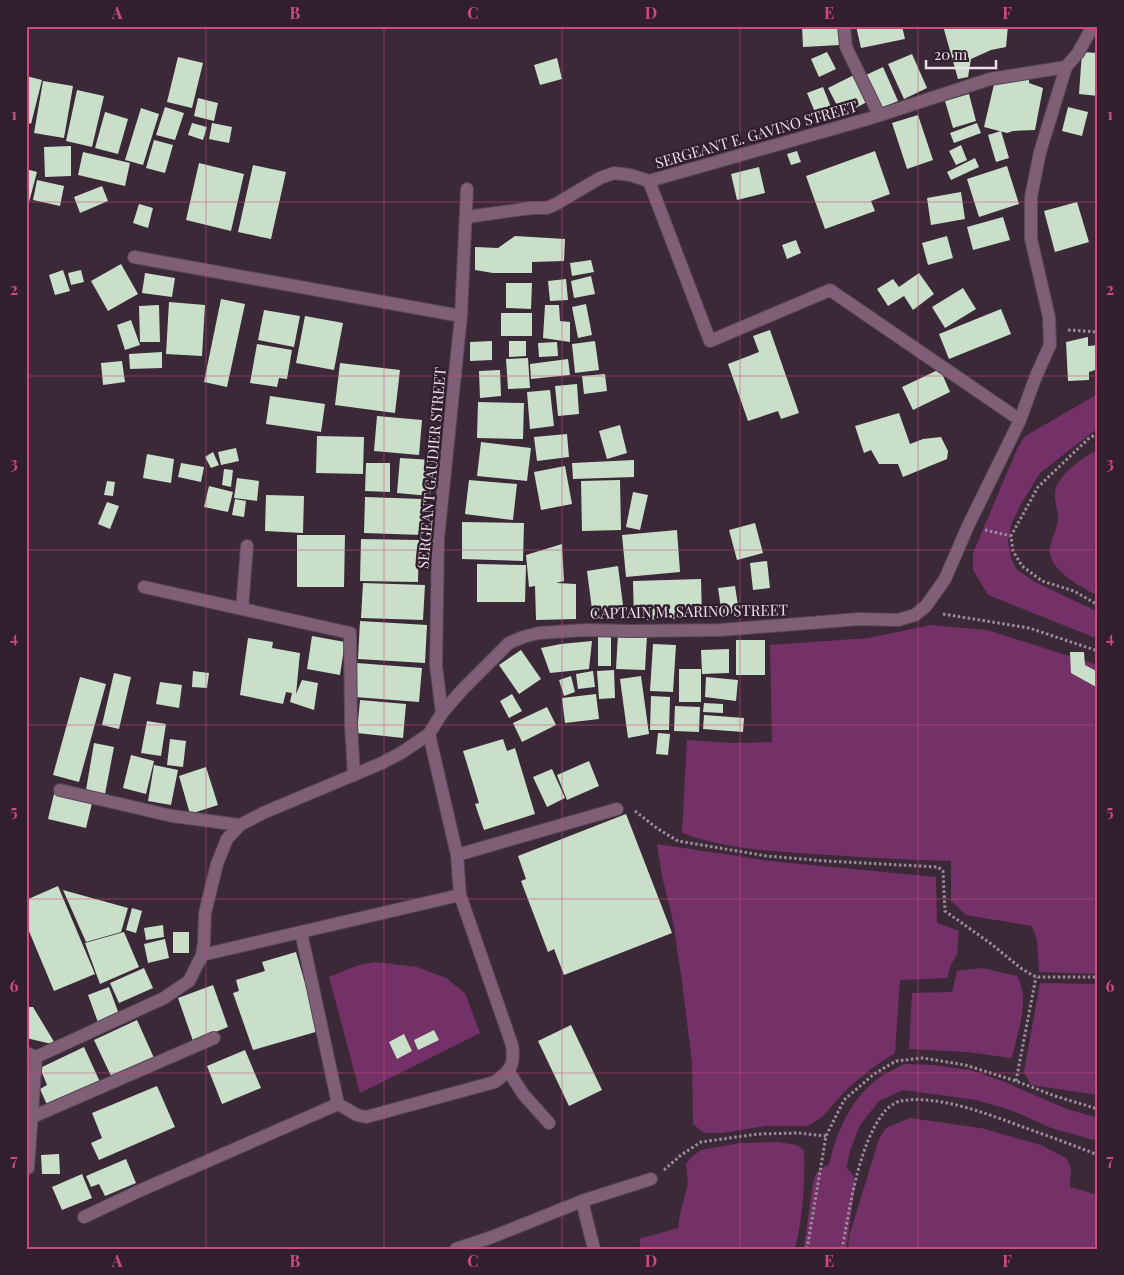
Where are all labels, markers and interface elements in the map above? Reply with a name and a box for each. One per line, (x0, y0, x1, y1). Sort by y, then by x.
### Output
text: A (111, 2, 123, 23)
text: B (290, 2, 301, 23)
text: C (467, 2, 479, 23)
text: D (645, 2, 657, 23)
text: E (824, 2, 834, 23)
text: F (1002, 2, 1012, 23)
scale bar (926, 38, 996, 70)
text: 20 m (934, 44, 968, 64)
street label: SERGEANT E. GAVINO STREET (653, 96, 859, 172)
text: 1 (11, 103, 17, 124)
text: 1 (1107, 103, 1113, 124)
text: 2 (10, 278, 18, 299)
text: 2 (1106, 278, 1114, 299)
street label: SERGEANT GAUDIER STREET (412, 366, 450, 570)
text: 3 (10, 452, 18, 473)
text: 3 (1106, 452, 1114, 473)
street label: CAPTAIN M. SARINO STREET (590, 599, 788, 623)
text: 4 (10, 626, 18, 647)
text: 4 (1106, 626, 1114, 647)
text: 5 (10, 800, 18, 821)
text: 5 (1106, 800, 1114, 821)
text: 6 (10, 975, 19, 996)
text: 6 (1106, 975, 1115, 996)
text: 7 (10, 1149, 18, 1170)
text: 7 (1106, 1149, 1114, 1170)
text: A (111, 1250, 123, 1271)
text: B (290, 1250, 301, 1271)
text: C (467, 1250, 479, 1271)
text: D (645, 1250, 657, 1271)
text: E (824, 1250, 834, 1271)
text: F (1002, 1250, 1012, 1271)

